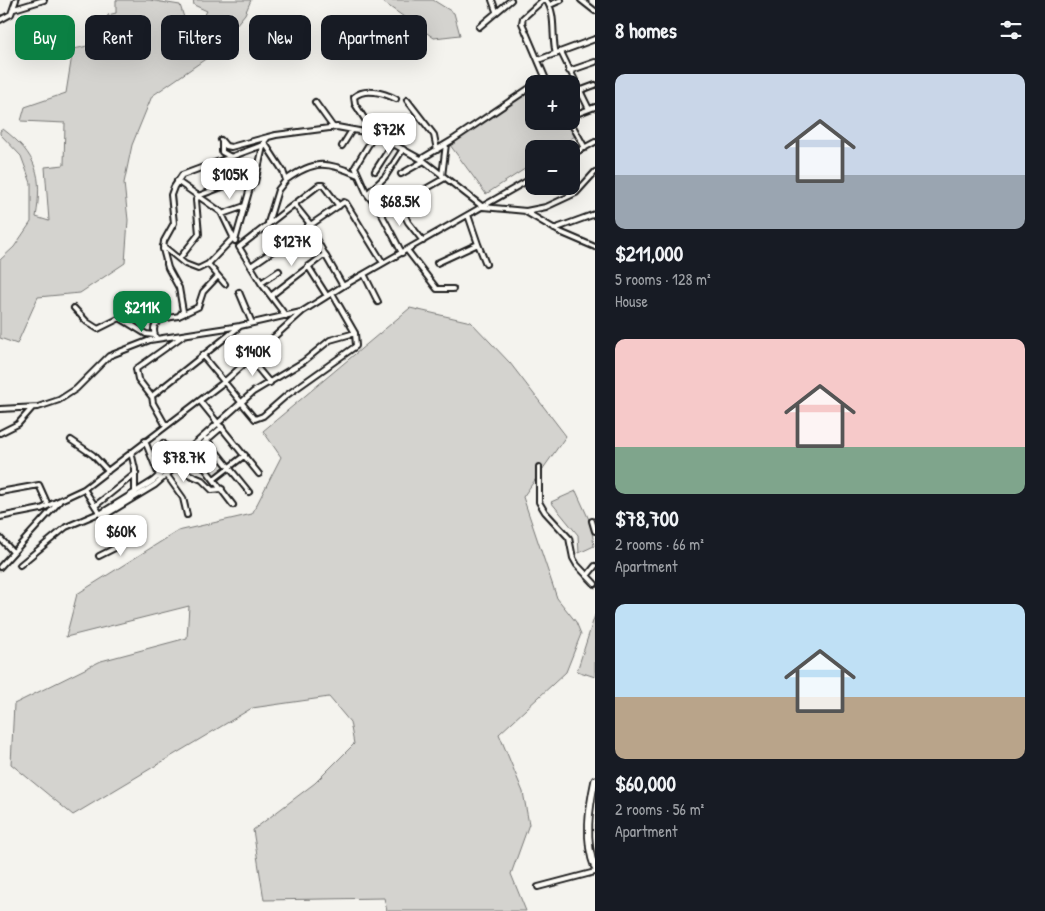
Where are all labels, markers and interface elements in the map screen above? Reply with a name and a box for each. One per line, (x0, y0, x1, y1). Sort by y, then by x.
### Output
chip: Buy (15, 15, 75, 60)
chip: Rent (85, 15, 151, 60)
chip: Filters (161, 15, 239, 60)
chip: New (249, 15, 311, 60)
chip: Apartment (321, 15, 427, 60)
text: 8 homes (615, 16, 677, 45)
icon: filters (997, 16, 1025, 44)
map controls (525, 75, 580, 195)
button: + (525, 75, 580, 130)
icon: home (775, 106, 865, 196)
pin: $72K (359, 112, 419, 155)
text: $72K (373, 118, 405, 140)
button: − (525, 140, 580, 195)
pin: $105K (195, 158, 265, 200)
text: $105K (212, 163, 248, 185)
pin: $68.5K (359, 184, 441, 227)
text: $68.5K (380, 190, 420, 212)
pin: $127K (257, 224, 327, 267)
text: $127K (273, 230, 311, 252)
text: $211,000 (615, 239, 683, 268)
text: 5 rooms · 128 m² (615, 268, 711, 290)
pin: $211K (107, 290, 177, 333)
text: House (615, 290, 648, 312)
text: $211K (124, 296, 160, 318)
pin: $140K (218, 334, 288, 377)
text: $140K (235, 340, 271, 362)
icon: home (775, 371, 865, 461)
pin: $78.7K (143, 440, 225, 483)
text: $78.7K (163, 446, 205, 468)
text: $78,700 (615, 504, 679, 533)
pin: $60K (91, 514, 151, 557)
text: $60K (106, 520, 136, 542)
text: 2 rooms · 66 m² (615, 533, 704, 555)
text: Apartment (615, 555, 678, 577)
icon: home (775, 636, 865, 726)
text: $60,000 (615, 769, 676, 798)
text: 2 rooms · 56 m² (615, 798, 704, 820)
text: Apartment (615, 820, 678, 842)

